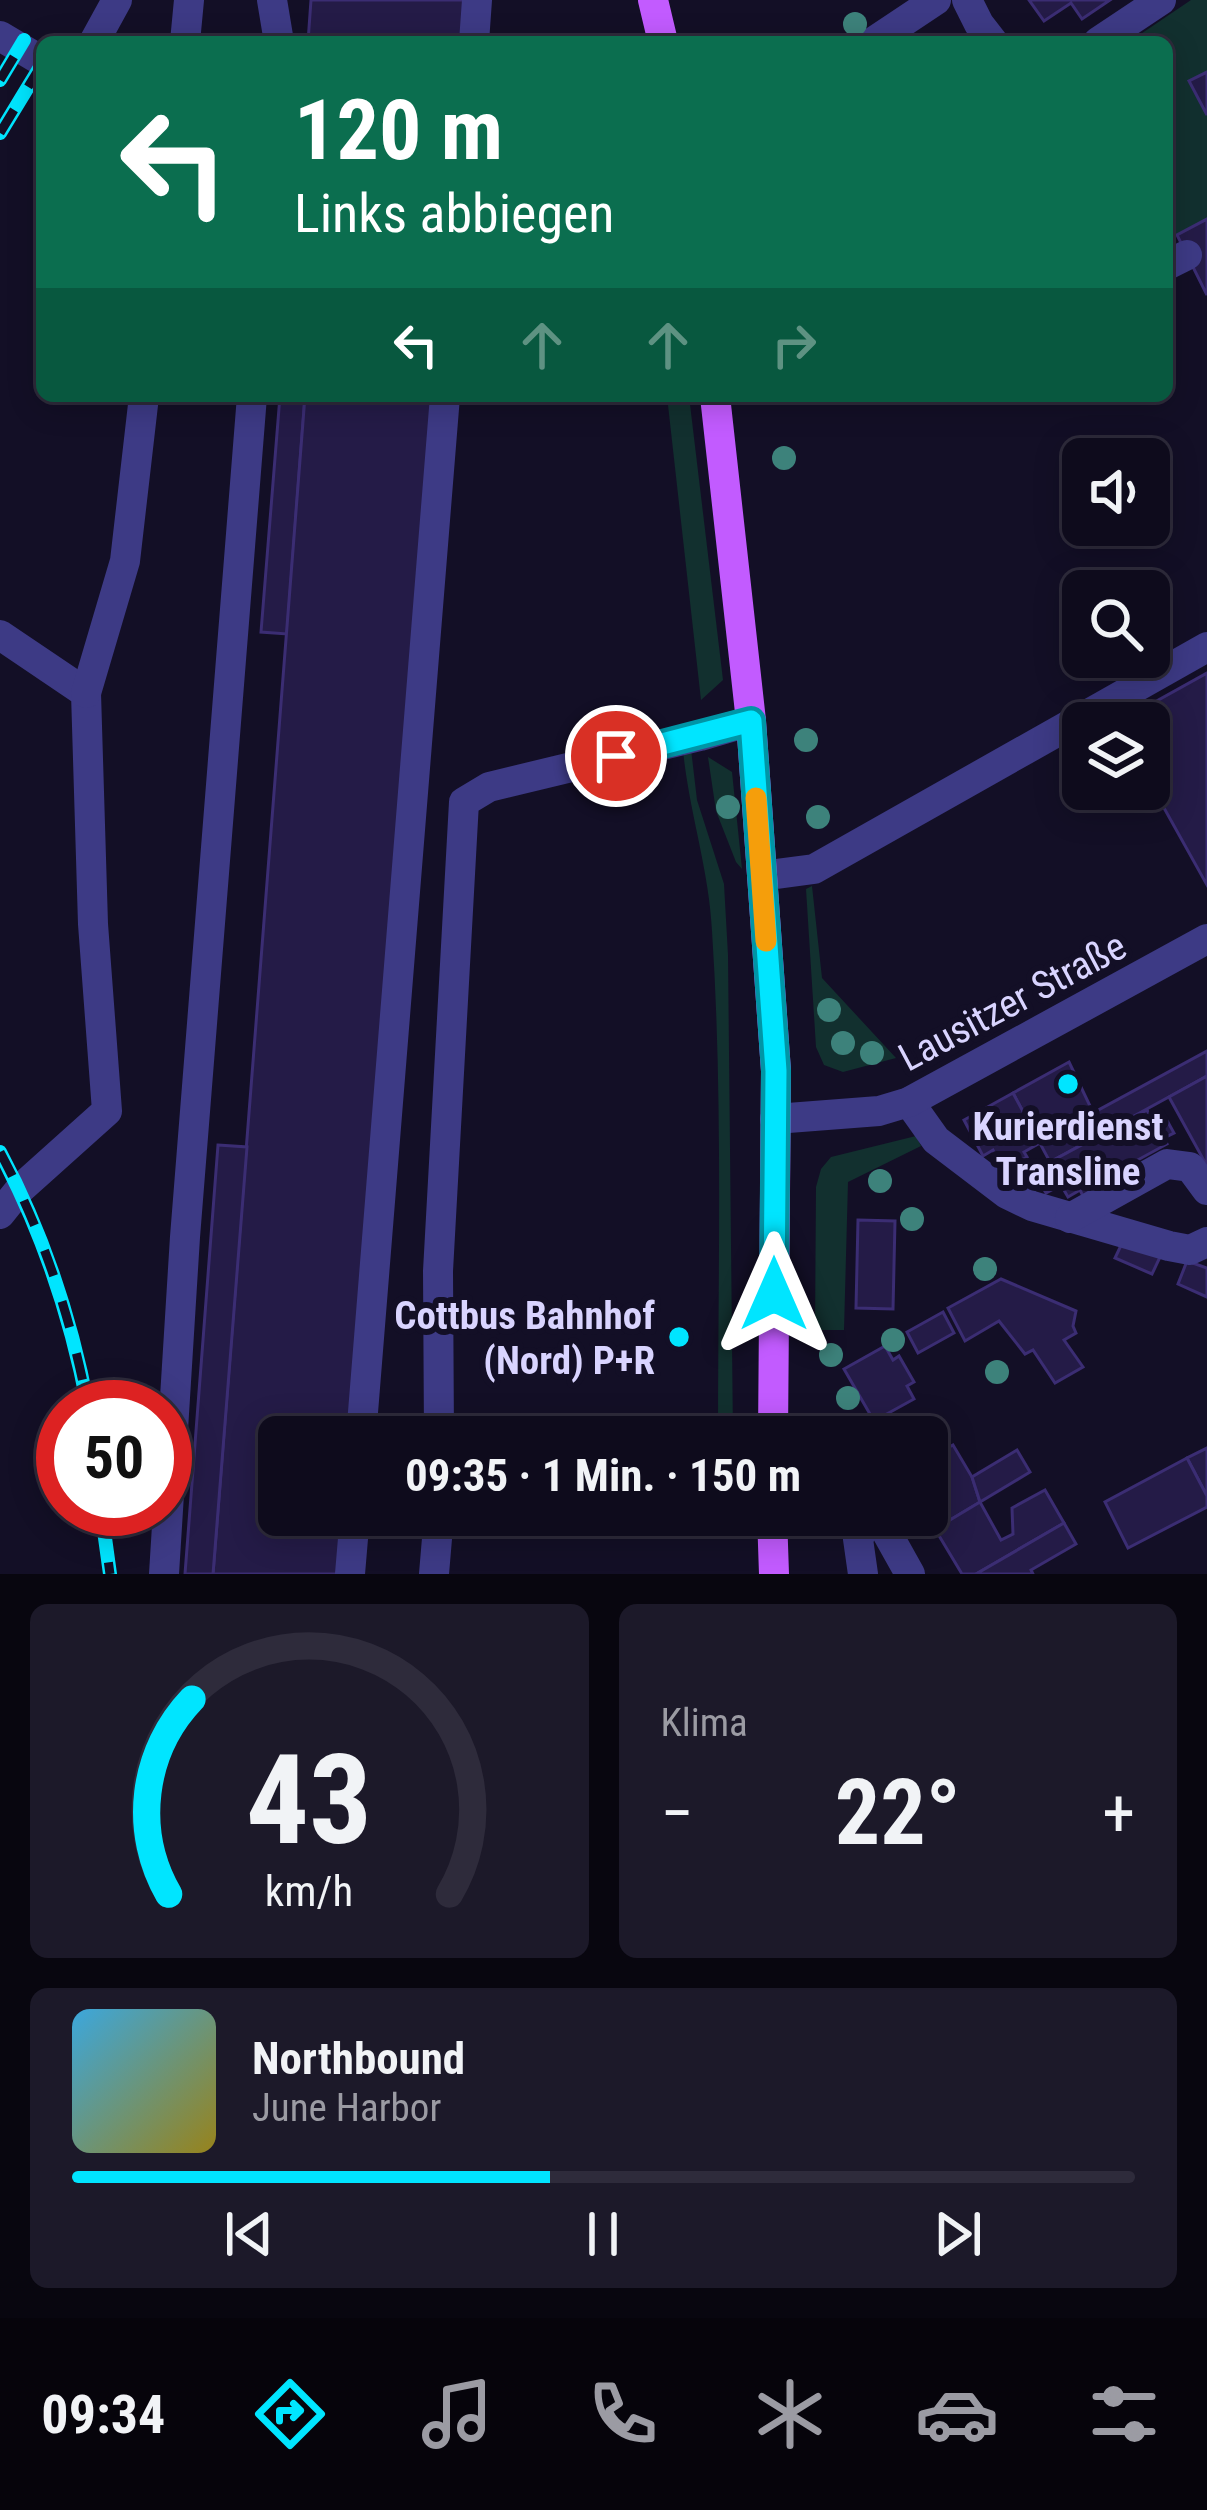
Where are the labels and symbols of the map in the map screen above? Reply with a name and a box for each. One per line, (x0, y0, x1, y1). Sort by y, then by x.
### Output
pin (565, 705, 667, 807)
street label: Lausitzer Straße (891, 923, 1134, 1081)
marker: Kurierdienst Transline (1055, 1071, 1081, 1097)
place label: Kurierdienst Transline (973, 1104, 1164, 1195)
position arrow (711, 1231, 837, 1357)
place label: Cottbus Bahnhof (Nord) P+R (394, 1293, 655, 1384)
marker: Cottbus Bahnhof (Nord) P+R (666, 1324, 692, 1350)
speed limit sign: 50 (36, 1380, 192, 1536)

